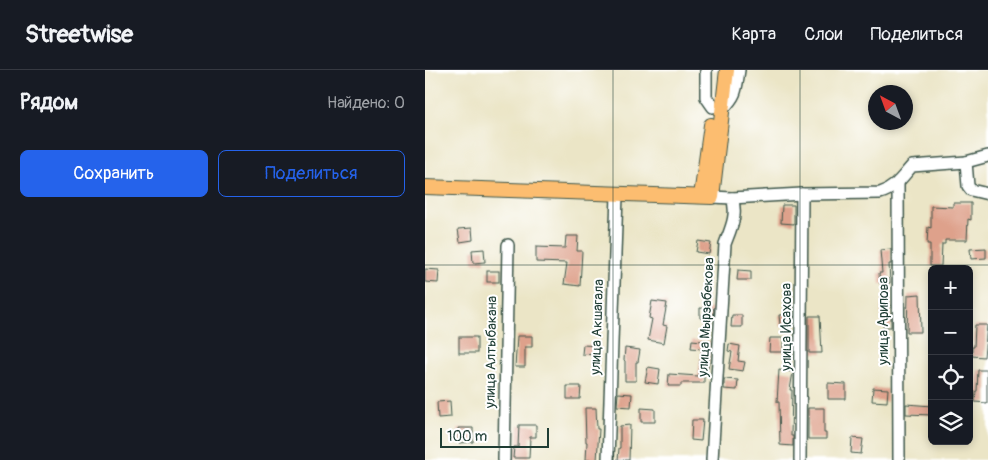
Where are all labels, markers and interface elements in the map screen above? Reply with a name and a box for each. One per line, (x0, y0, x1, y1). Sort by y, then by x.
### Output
text: Streetwise (25, 20, 133, 49)
text: Карта (732, 23, 776, 46)
text: Слои (804, 23, 842, 46)
text: Поделиться (870, 23, 963, 46)
north arrow (868, 85, 913, 130)
text: Рядом (20, 89, 78, 116)
text: Найдено: 0 (327, 93, 405, 113)
button: Сохранить (20, 150, 208, 197)
button: Поделиться (218, 150, 405, 197)
street label: улица Мырзабекова (694, 257, 718, 378)
map controls (928, 265, 973, 445)
button: + (928, 265, 973, 310)
street label: улица Арипова (875, 277, 892, 366)
street label: улица Акшагала (587, 279, 607, 376)
street label: улица Исахова (778, 283, 795, 372)
street label: улица Алтыбакана (482, 296, 500, 409)
button: − (928, 310, 973, 355)
button: locate (928, 355, 973, 400)
button: layers (928, 400, 973, 445)
scale bar (440, 425, 549, 448)
text: 100 m (447, 428, 487, 445)

